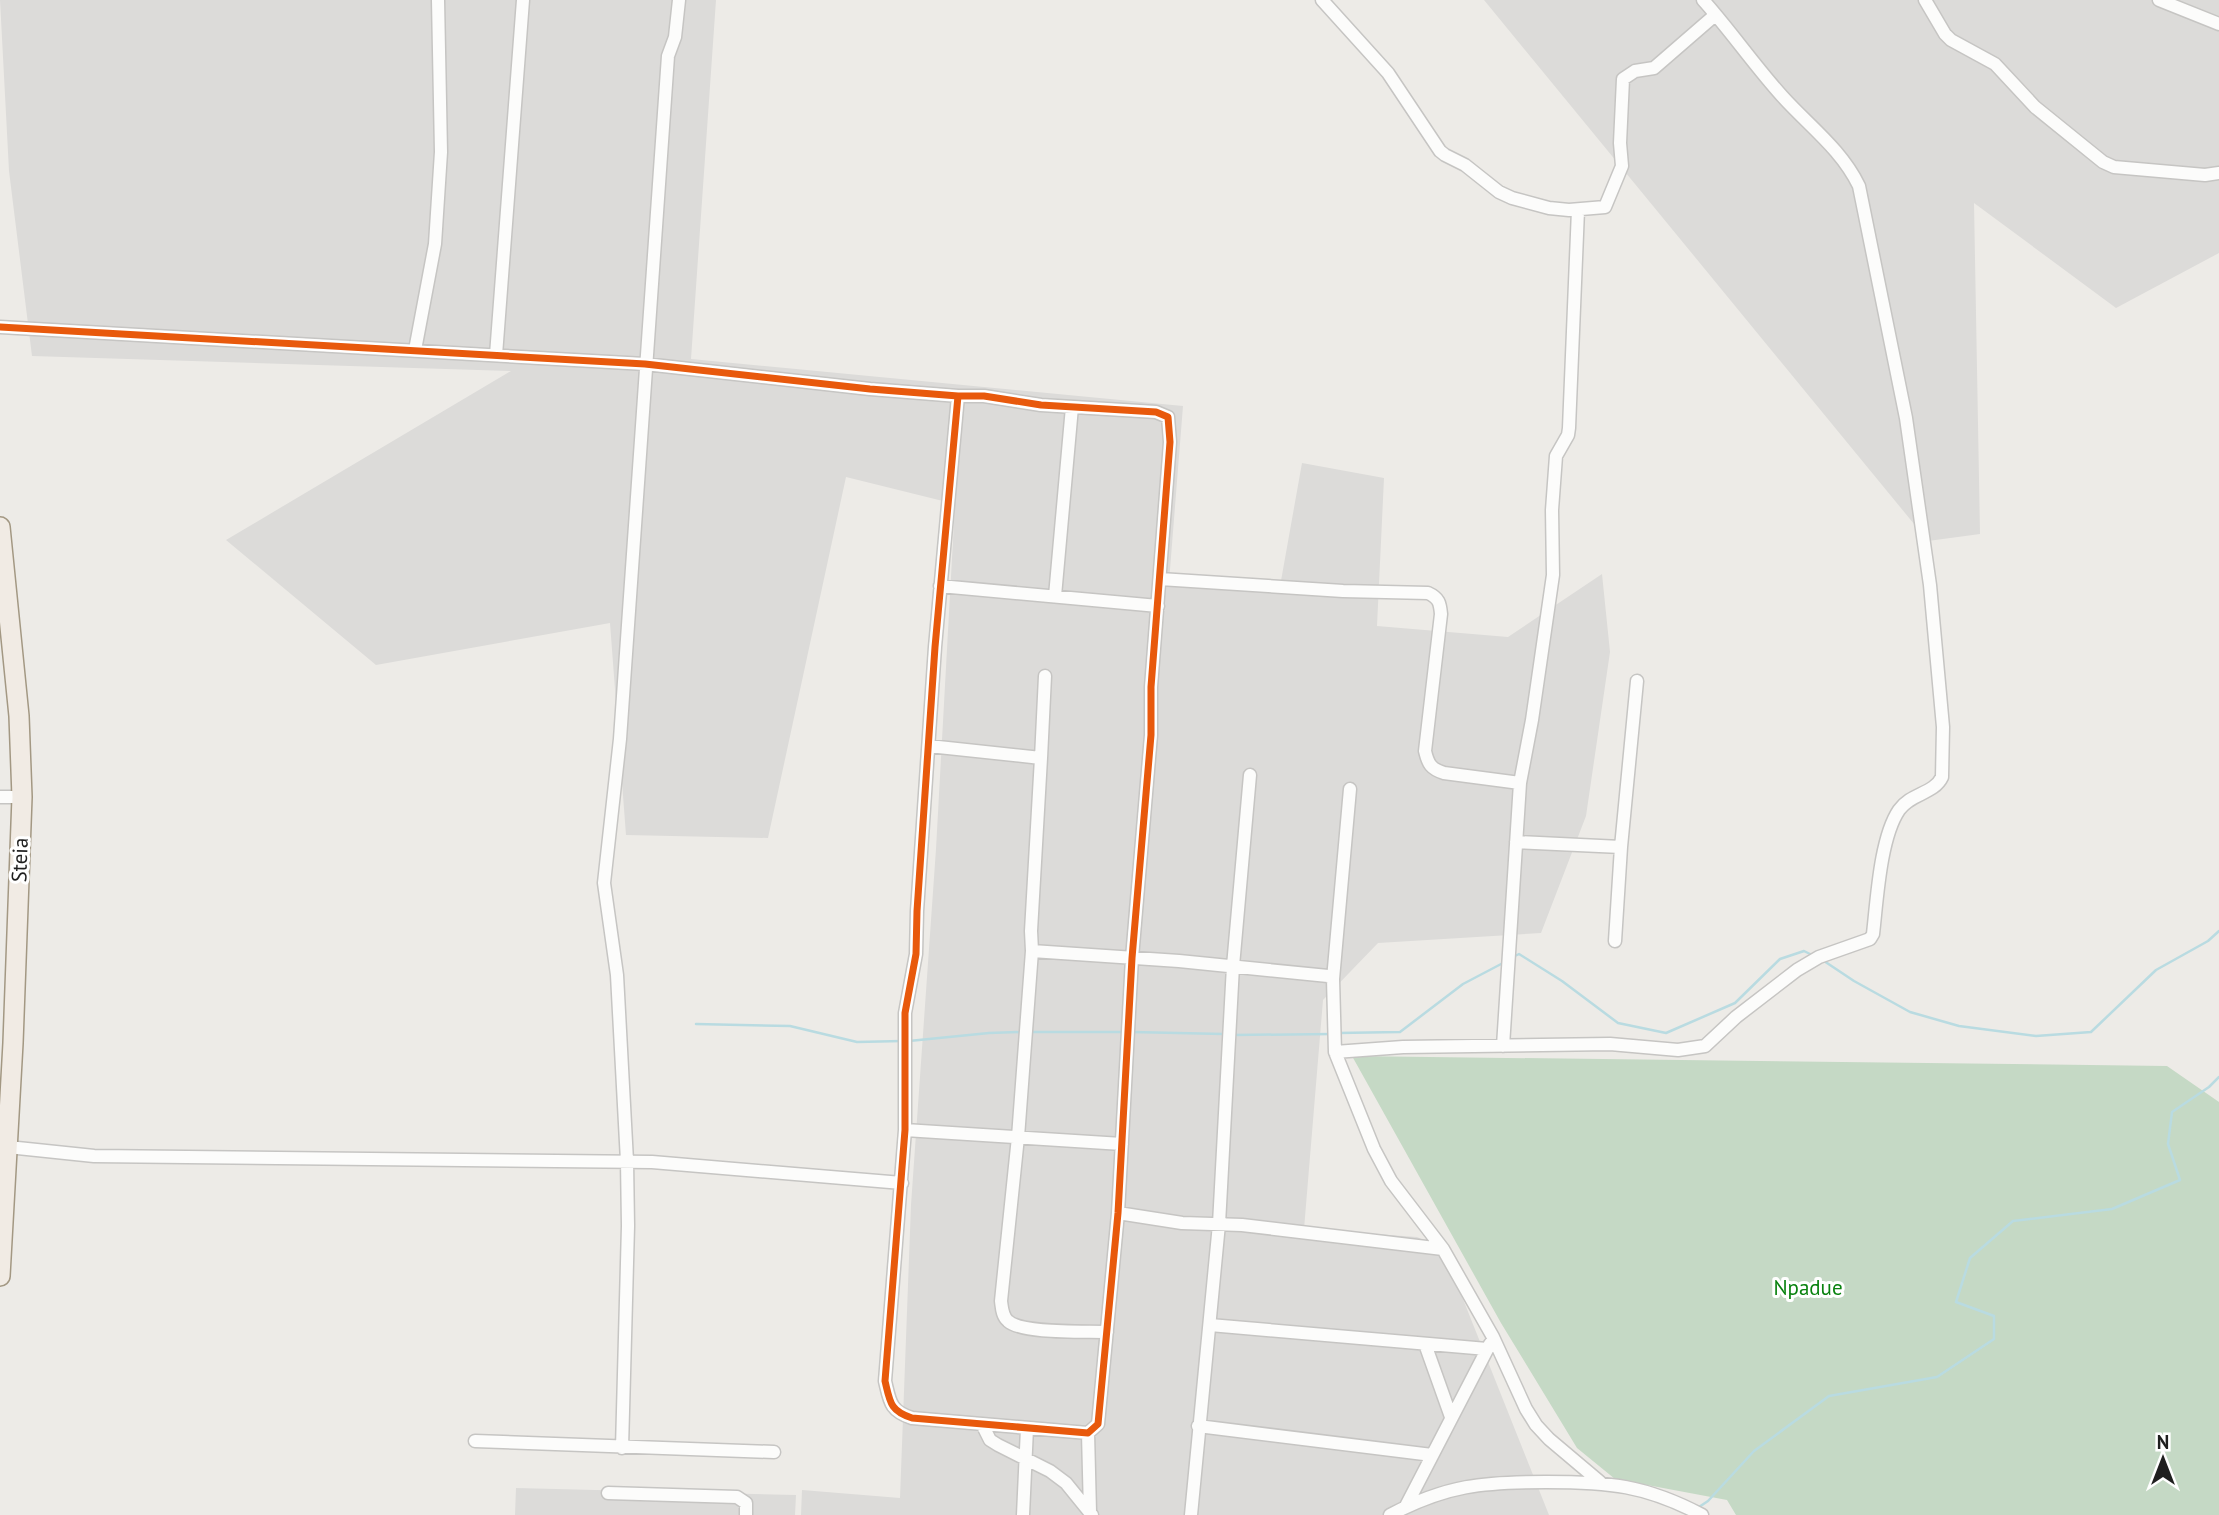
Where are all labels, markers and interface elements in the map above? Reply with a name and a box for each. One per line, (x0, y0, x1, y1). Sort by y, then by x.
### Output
street label: Steia (5, 837, 34, 883)
park label: Npadue (1773, 1274, 1843, 1301)
north arrow (2128, 1424, 2198, 1494)
text: N (2157, 1430, 2169, 1454)

